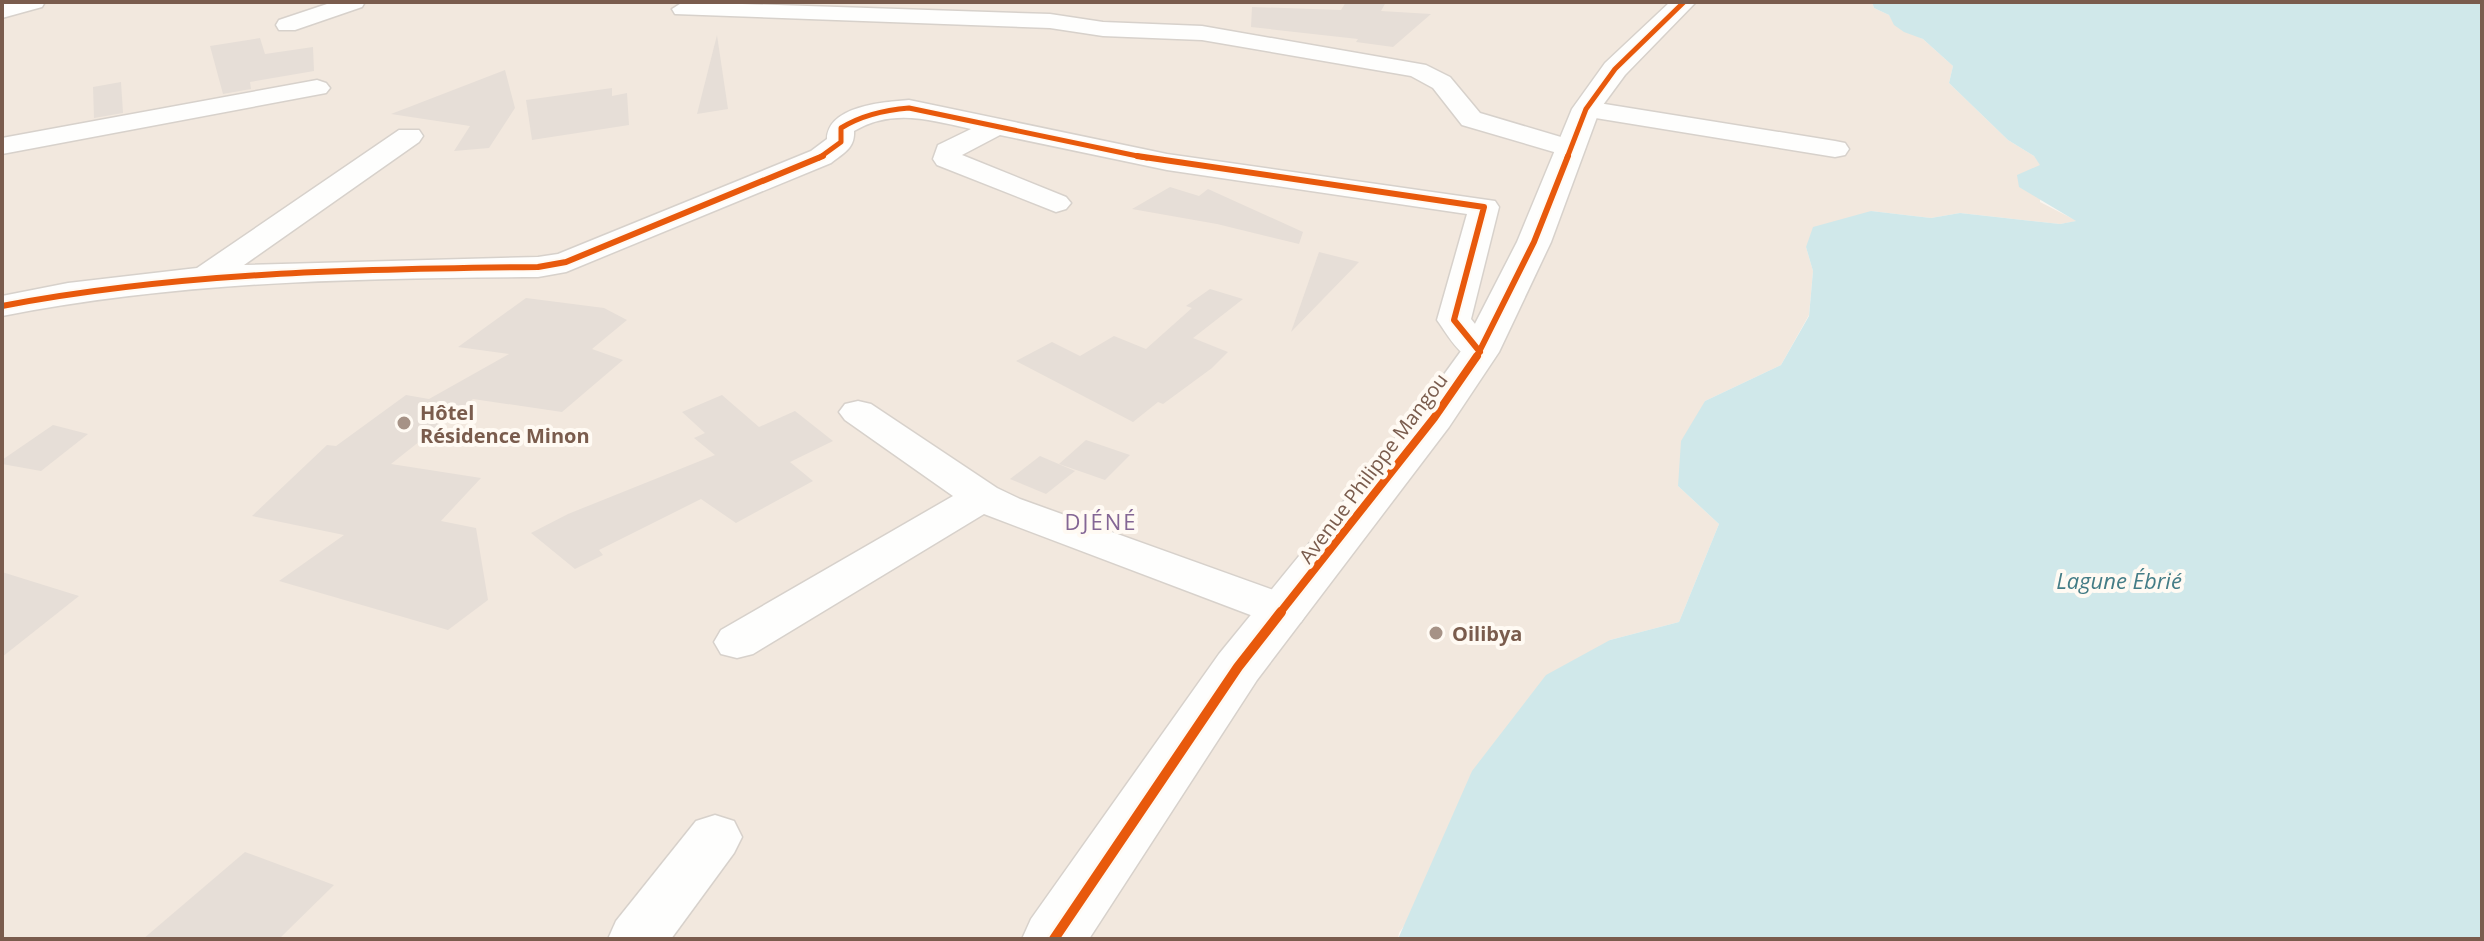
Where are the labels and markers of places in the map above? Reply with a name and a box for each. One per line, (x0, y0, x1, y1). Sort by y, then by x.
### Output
place label: Hôtel Résidence Minon (420, 399, 590, 449)
marker: Hôtel Résidence Minon (395, 414, 413, 432)
place label: Oilibya (1452, 620, 1522, 647)
marker: Oilibya (1427, 624, 1445, 642)

